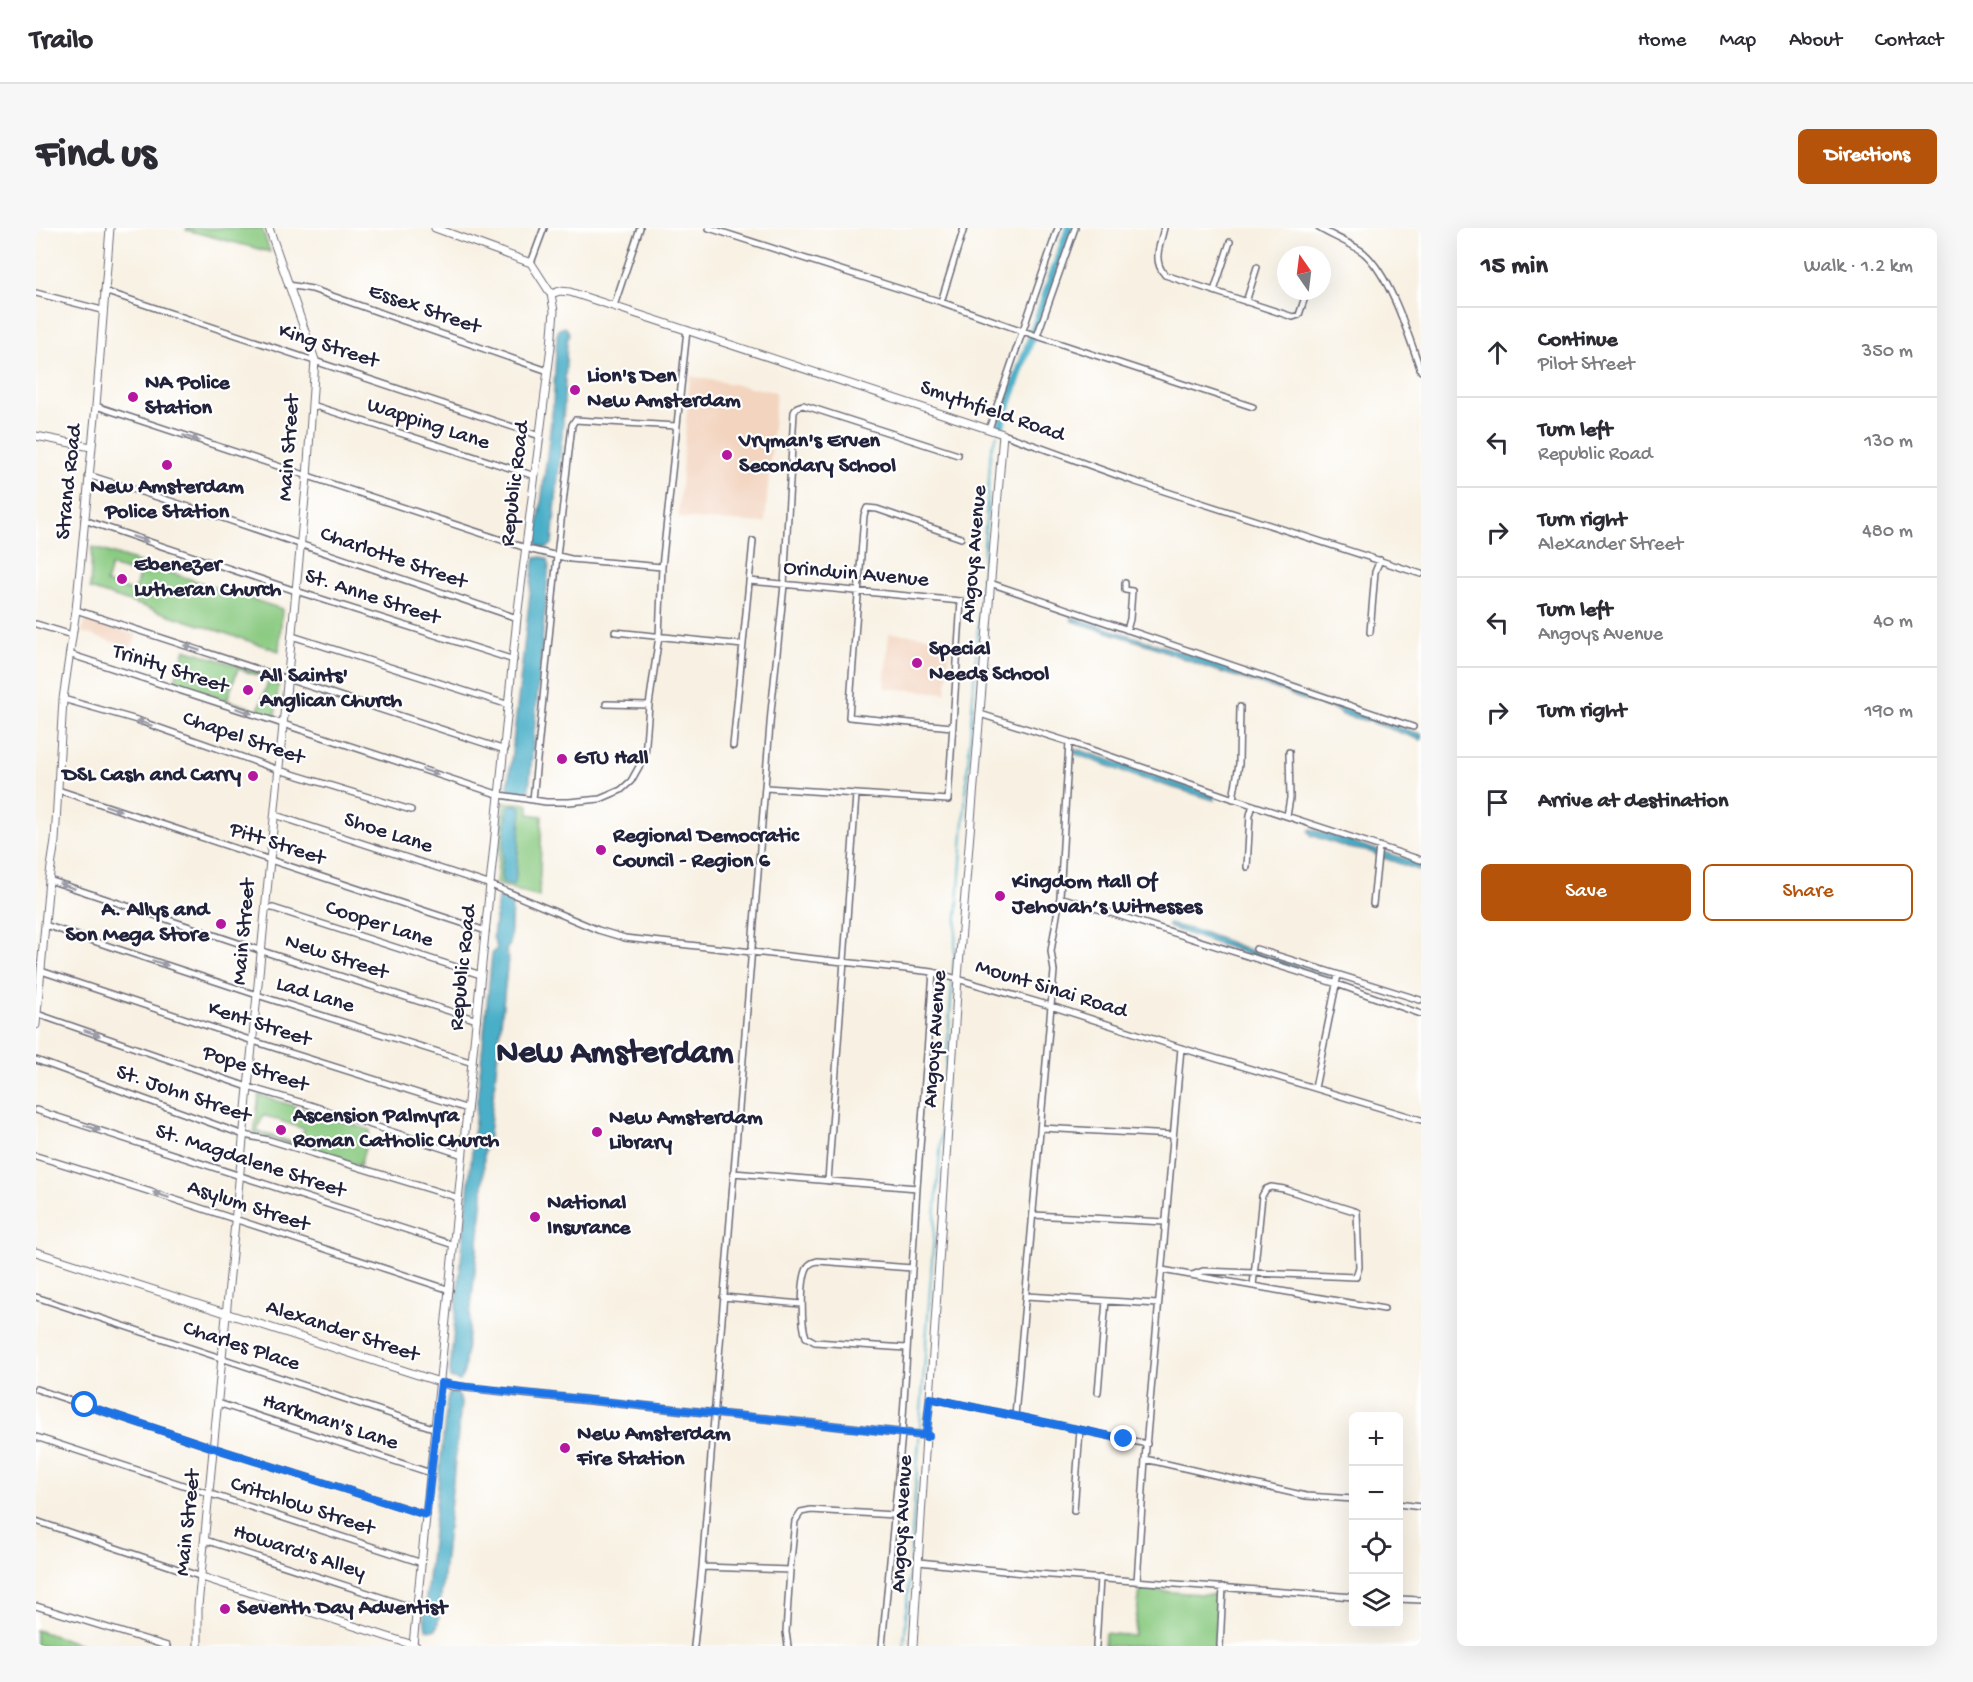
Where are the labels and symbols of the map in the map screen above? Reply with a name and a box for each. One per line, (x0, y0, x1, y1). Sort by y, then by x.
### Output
north arrow (1277, 246, 1331, 300)
street label: Essex Street (365, 279, 485, 342)
street label: King Street (275, 319, 383, 376)
place label: Lion's Den New Amsterdam (587, 364, 741, 415)
place label: NA Police Station (145, 371, 230, 422)
street label: Smythfield Road (916, 375, 1070, 450)
marker: Lion's Den New Amsterdam (568, 383, 582, 397)
marker: NA Police Station (126, 390, 140, 404)
street label: Main Street (273, 392, 307, 502)
street label: Wapping Lane (363, 393, 493, 457)
street label: Republic Road (495, 418, 537, 548)
street label: Strand Road (51, 421, 89, 541)
place label: Vryman's Erven Secondary School (738, 429, 896, 480)
one-way arrow (182, 434, 200, 443)
marker: Vryman's Erven Secondary School (720, 448, 734, 462)
marker: New Amsterdam Police Station (160, 458, 174, 472)
place label: New Amsterdam Police Station (90, 475, 244, 526)
street label: Angoys Avenue (956, 484, 994, 624)
street label: Charlotte Street (316, 522, 472, 597)
one-way arrow (131, 534, 149, 544)
place label: Ebenezer Lutheran Church (134, 553, 282, 604)
street label: Orinduin Avenue (782, 556, 931, 594)
street label: St. Anne Street (301, 564, 445, 633)
marker: Ebenezer Lutheran Church (115, 572, 129, 586)
place label: Special Needs School (929, 637, 1050, 688)
street label: Trinity Street (107, 638, 233, 702)
one-way arrow (183, 643, 201, 652)
marker: Special Needs School (910, 656, 924, 670)
place label: All Saints' Anglican Church (259, 664, 402, 715)
marker: All Saints' Anglican Church (241, 683, 255, 697)
street label: Chapel Street (179, 706, 309, 773)
one-way arrow (235, 707, 253, 717)
one-way arrow (135, 718, 153, 727)
place label: GTU Hall (574, 746, 649, 772)
marker: GTU Hall (555, 752, 569, 766)
place label: DSL Cash and Carry (61, 763, 241, 789)
one-way arrow (421, 768, 439, 777)
marker: DSL Cash and Carry (246, 769, 260, 783)
one-way arrow (104, 804, 122, 813)
street label: Shoe Lane (340, 807, 436, 861)
street label: Pitt Street (225, 817, 330, 873)
place label: Regional Democratic Council - Region 6 (612, 824, 800, 875)
marker: Regional Democratic Council - Region 6 (594, 843, 608, 857)
place label: Kingdom Hall Of Jehovah’s Witnesses (1011, 870, 1204, 921)
street label: Main Street (227, 876, 263, 986)
one-way arrow (58, 880, 76, 890)
marker: Kingdom Hall Of Jehovah’s Witnesses (993, 889, 1007, 903)
street label: Cooper Lane (322, 895, 437, 955)
place label: A. Allys and Son Mega Store (65, 898, 211, 949)
street label: Republic Road (444, 902, 484, 1032)
marker: A. Allys and Son Mega Store (214, 917, 228, 931)
street label: New Street (281, 929, 393, 987)
street label: Mount Sinai Road (972, 955, 1132, 1026)
one-way arrow (151, 959, 169, 968)
street label: Angoys Avenue (918, 969, 954, 1109)
street label: Lad Lane (273, 972, 358, 1020)
street label: Kent Street (204, 996, 316, 1054)
one-way arrow (84, 1028, 102, 1038)
district label: New Amsterdam (496, 1035, 734, 1075)
street label: Pope Street (198, 1040, 313, 1100)
street label: St. John Street (112, 1060, 256, 1131)
place label: Ascension Palmyra Roman Catholic Church (292, 1104, 499, 1155)
place label: New Amsterdam Library (609, 1106, 763, 1157)
street label: St. Magdalene Street (152, 1119, 350, 1206)
marker: Ascension Palmyra Roman Catholic Church (274, 1123, 288, 1137)
one-way arrow (83, 1124, 101, 1134)
marker: New Amsterdam Library (590, 1125, 604, 1139)
street label: Asylum Street (184, 1175, 314, 1240)
one-way arrow (152, 1190, 170, 1199)
place label: National Insurance (547, 1191, 631, 1242)
marker: National Insurance (528, 1210, 542, 1224)
street label: Alexander Street (262, 1295, 424, 1370)
street label: Charles Place (179, 1316, 303, 1378)
street label: Harkman's Lane (259, 1389, 402, 1457)
route start (71, 1391, 97, 1417)
place label: New Amsterdam Fire Station (576, 1422, 731, 1473)
route end (1110, 1425, 1136, 1451)
marker: New Amsterdam Fire Station (558, 1441, 572, 1455)
street label: Angoys Avenue (886, 1454, 920, 1593)
street label: Main Street (171, 1467, 208, 1577)
street label: Critchlow Street (227, 1471, 379, 1543)
street label: Howard's Alley (230, 1519, 369, 1587)
place label: Seventh Day Adventist (237, 1596, 449, 1622)
marker: Seventh Day Adventist (218, 1602, 232, 1616)

